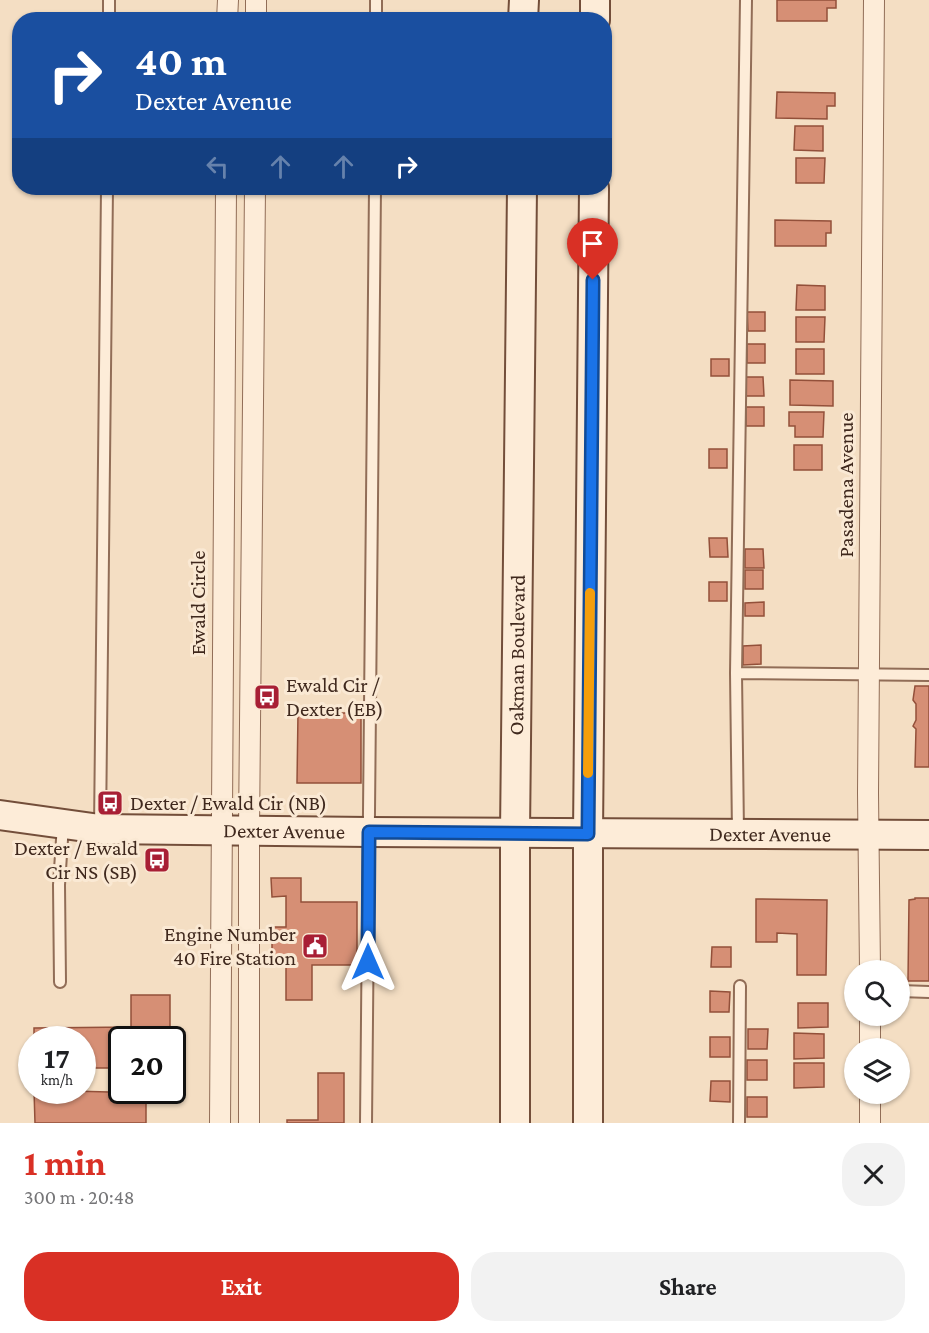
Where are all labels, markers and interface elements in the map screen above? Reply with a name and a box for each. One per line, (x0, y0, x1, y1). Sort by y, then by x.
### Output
icon: right (36, 36, 114, 114)
text: 40 m (135, 37, 227, 84)
text: Dexter Avenue (135, 86, 292, 116)
icon: left (201, 150, 234, 183)
icon: ahead (264, 150, 297, 183)
icon: ahead (327, 150, 360, 183)
icon: right (390, 150, 423, 183)
pin (567, 218, 618, 280)
icon: arrive (576, 227, 609, 260)
street label: Pasadena Avenue (834, 413, 858, 558)
street label: Ewald Circle (186, 551, 210, 655)
street label: Oakman Boulevard (504, 574, 530, 736)
place label: Ewald Cir / Dexter (EB) (286, 673, 384, 721)
bus stop icon: Ewald Cir / Dexter (EB) (252, 682, 282, 712)
bus stop icon: Dexter / Ewald Cir (NB) (95, 788, 125, 818)
place label: Dexter / Ewald Cir (NB) (130, 791, 327, 815)
street label: Dexter Avenue (223, 818, 345, 844)
street label: Dexter Avenue (709, 822, 831, 846)
place label: Dexter / Ewald Cir NS (SB) (14, 836, 138, 884)
bus stop icon: Dexter / Ewald Cir NS (SB) (142, 845, 172, 875)
place label: Engine Number 40 Fire Station (164, 922, 297, 970)
position arrow (336, 930, 400, 994)
public building icon: Engine Number 40 Fire Station (300, 931, 330, 961)
map controls (844, 960, 910, 1104)
button: search (844, 960, 910, 1026)
speed limit sign: 20 (108, 1026, 186, 1104)
button: layers (844, 1038, 910, 1104)
text: 17 (44, 1041, 70, 1074)
text: km/h (41, 1072, 73, 1088)
text: 1 min (24, 1143, 106, 1183)
button: close (842, 1143, 905, 1206)
text: 300 m · 20:48 (24, 1186, 135, 1208)
button: Exit (24, 1252, 459, 1321)
button: Share (471, 1252, 905, 1321)

